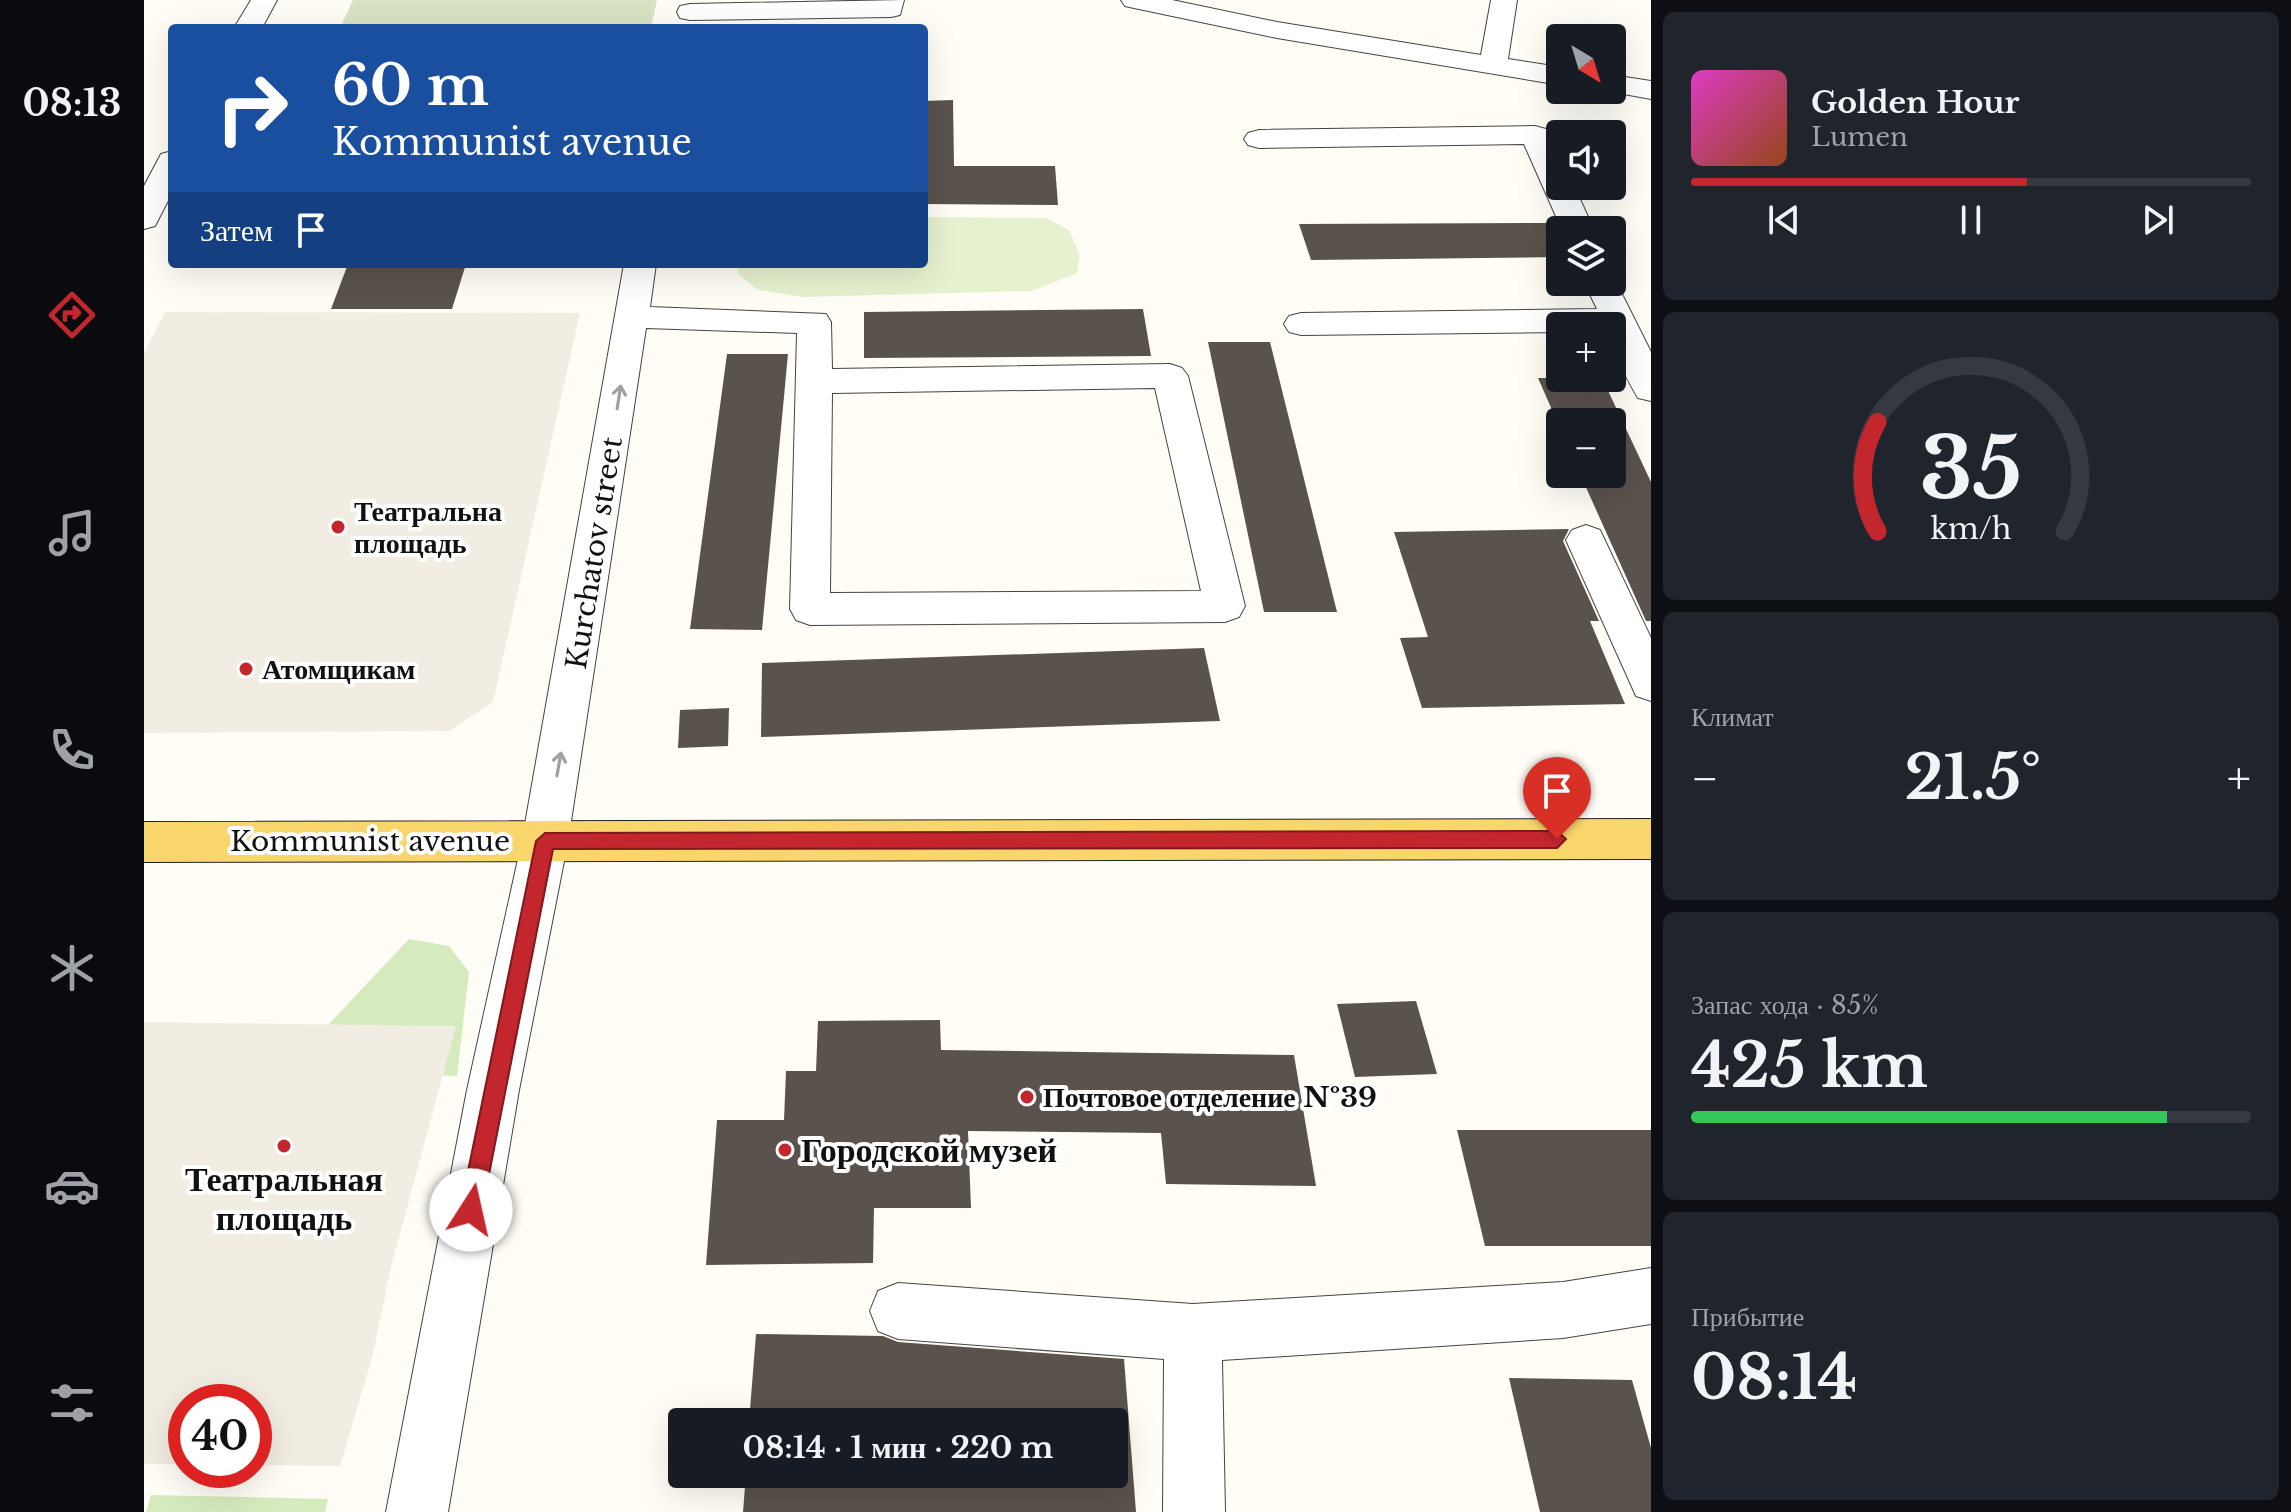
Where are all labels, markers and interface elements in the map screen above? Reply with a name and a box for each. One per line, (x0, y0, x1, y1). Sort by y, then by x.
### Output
north arrow (1546, 24, 1626, 104)
map controls (1546, 24, 1626, 488)
text: 60 m (332, 51, 489, 120)
icon: right (200, 56, 304, 160)
text: 08:13 (23, 81, 121, 126)
text: Golden Hour (1811, 84, 2020, 121)
text: Kommunist avenue (332, 120, 692, 165)
button: sound (1546, 120, 1626, 200)
text: Lumen (1811, 121, 1908, 153)
icon: previous (1762, 198, 1806, 242)
icon: pause (1949, 198, 1993, 242)
icon: next (2136, 198, 2180, 242)
icon: arrive (289, 208, 333, 252)
text: Затем (200, 212, 273, 249)
button: layers (1546, 216, 1626, 296)
icon: directions (44, 287, 100, 343)
button: + (1546, 312, 1626, 392)
one-way arrow (612, 385, 627, 410)
button: − (1546, 408, 1626, 488)
text: 35 (1920, 417, 2022, 520)
street label: Kurchatov street (559, 434, 630, 672)
place label: Театральна площадь (354, 494, 502, 561)
icon: music (44, 505, 100, 561)
text: km/h (1930, 511, 2012, 547)
marker: Театральна площадь (329, 518, 347, 536)
place label: Атомщикам (262, 652, 415, 687)
marker: Атомщикам (237, 660, 255, 678)
text: Климат (1691, 701, 1774, 733)
icon: phone (44, 722, 100, 778)
text: 21.5° (1905, 741, 2041, 815)
text: − (1691, 751, 1719, 806)
text: + (2227, 751, 2251, 806)
one-way arrow (552, 752, 567, 777)
pin (1523, 757, 1591, 839)
icon: arrive (1535, 769, 1579, 813)
street label: Kommunist avenue (230, 824, 510, 859)
icon: climate (44, 940, 100, 996)
text: Запас хода · 85% (1691, 989, 1879, 1021)
text: 425 km (1691, 1029, 1928, 1103)
place label: Почтовое отделение №39 (1043, 1080, 1377, 1115)
marker: Почтовое отделение №39 (1018, 1088, 1036, 1106)
place label: Городской музей (801, 1129, 1057, 1171)
marker: Театральная площадь (275, 1137, 293, 1155)
marker: Городской музей (776, 1141, 794, 1159)
icon: car (44, 1158, 100, 1214)
place label: Театральная площадь (185, 1158, 383, 1239)
position arrow (429, 1168, 513, 1252)
text: Прибытие (1691, 1301, 1804, 1333)
text: 08:14 (1691, 1341, 1857, 1415)
icon: filters (44, 1375, 100, 1431)
speed limit sign: 40 (168, 1384, 272, 1488)
text: 08:14 · 1 мин · 220 m (743, 1429, 1053, 1466)

